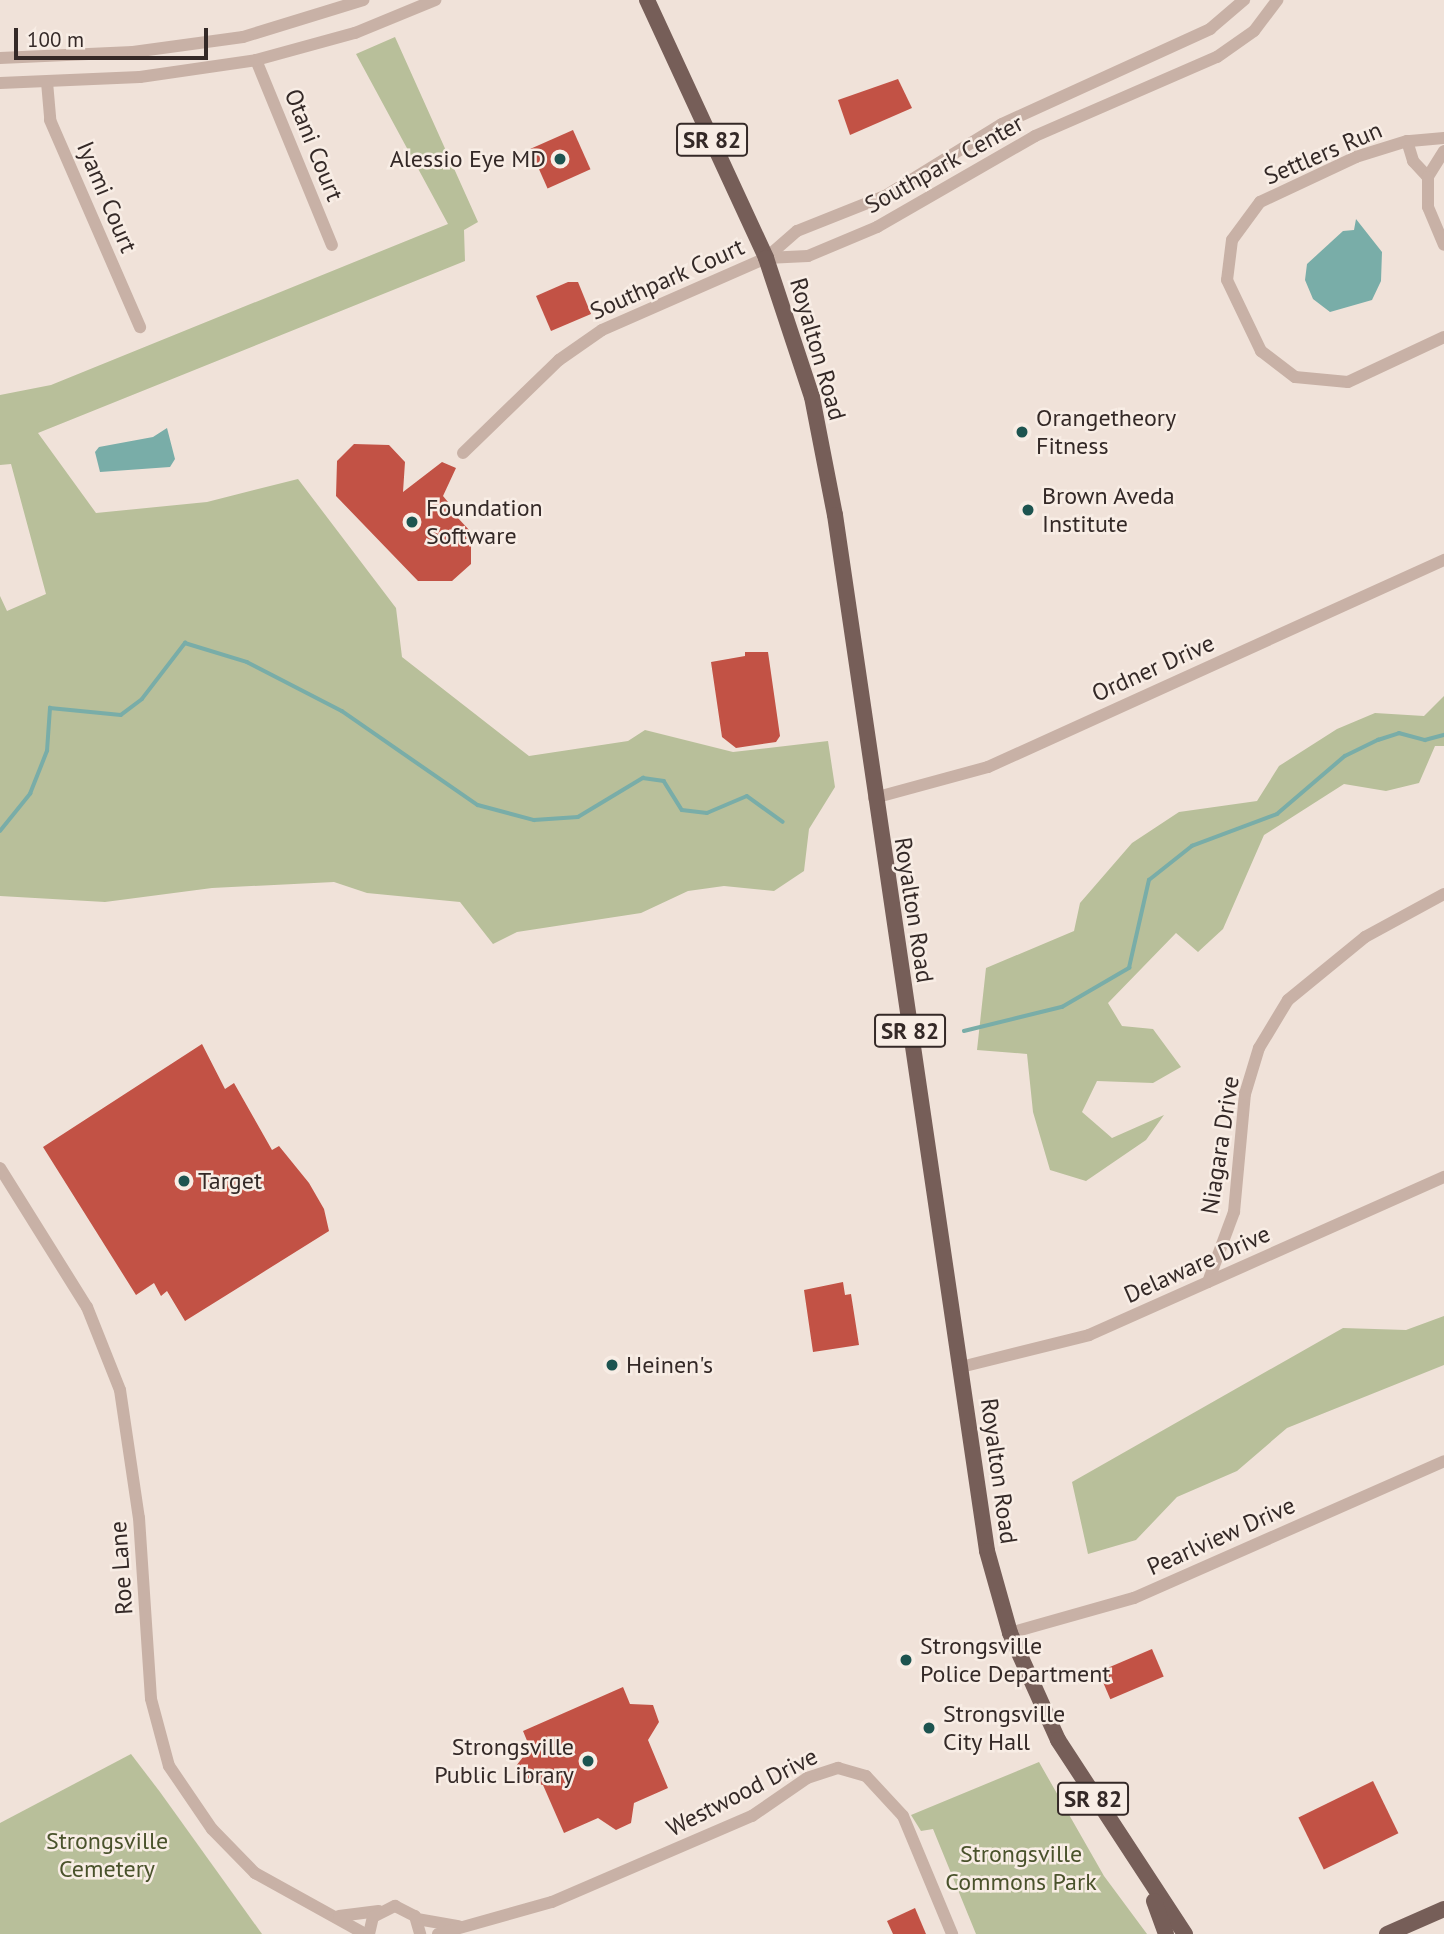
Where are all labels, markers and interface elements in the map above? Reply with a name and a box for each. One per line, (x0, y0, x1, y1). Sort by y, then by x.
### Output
scale bar (18, 14, 212, 58)
text: 100 m (27, 26, 84, 53)
street label: Otani Court (279, 85, 349, 205)
street label: Southpark Center (860, 108, 1028, 220)
street label: Settlers Run (1260, 115, 1386, 191)
road number: SR 82 (675, 120, 749, 160)
street label: Iyami Court (71, 137, 143, 257)
place label: Alessio Eye MD (390, 145, 546, 173)
marker: Alessio Eye MD (552, 151, 568, 167)
street label: Southpark Court (585, 232, 749, 326)
street label: Royalton Road (784, 274, 852, 424)
place label: Orangetheory Fitness (1036, 404, 1176, 460)
marker: Orangetheory Fitness (1014, 424, 1030, 440)
place label: Brown Aveda Institute (1042, 482, 1175, 538)
place label: Foundation Software (426, 494, 543, 550)
marker: Brown Aveda Institute (1020, 502, 1036, 518)
marker: Foundation Software (404, 514, 420, 530)
street label: Ordner Drive (1087, 628, 1219, 708)
street label: Royalton Road (888, 835, 940, 985)
road number: SR 82 (873, 1012, 947, 1050)
street label: Niagara Drive (1195, 1074, 1245, 1216)
place label: Target (198, 1167, 262, 1195)
marker: Target (176, 1173, 192, 1189)
street label: Delaware Drive (1119, 1219, 1275, 1309)
place label: Heinen's (626, 1351, 713, 1379)
marker: Heinen's (604, 1357, 620, 1373)
street label: Royalton Road (975, 1396, 1023, 1546)
street label: Pearlview Drive (1142, 1490, 1300, 1582)
street label: Roe Lane (103, 1520, 139, 1616)
place label: Strongsville Police Department (920, 1632, 1110, 1688)
marker: Strongsville Police Department (898, 1652, 914, 1668)
place label: Strongsville City Hall (943, 1700, 1065, 1756)
marker: Strongsville City Hall (921, 1720, 937, 1736)
place label: Strongsville Public Library (434, 1733, 574, 1789)
street label: Westwood Drive (662, 1742, 822, 1842)
marker: Strongsville Public Library (580, 1753, 596, 1769)
road number: SR 82 (1056, 1780, 1130, 1818)
park label: Strongsville Cemetery (46, 1827, 168, 1883)
park label: Strongsville Commons Park (945, 1840, 1097, 1896)

